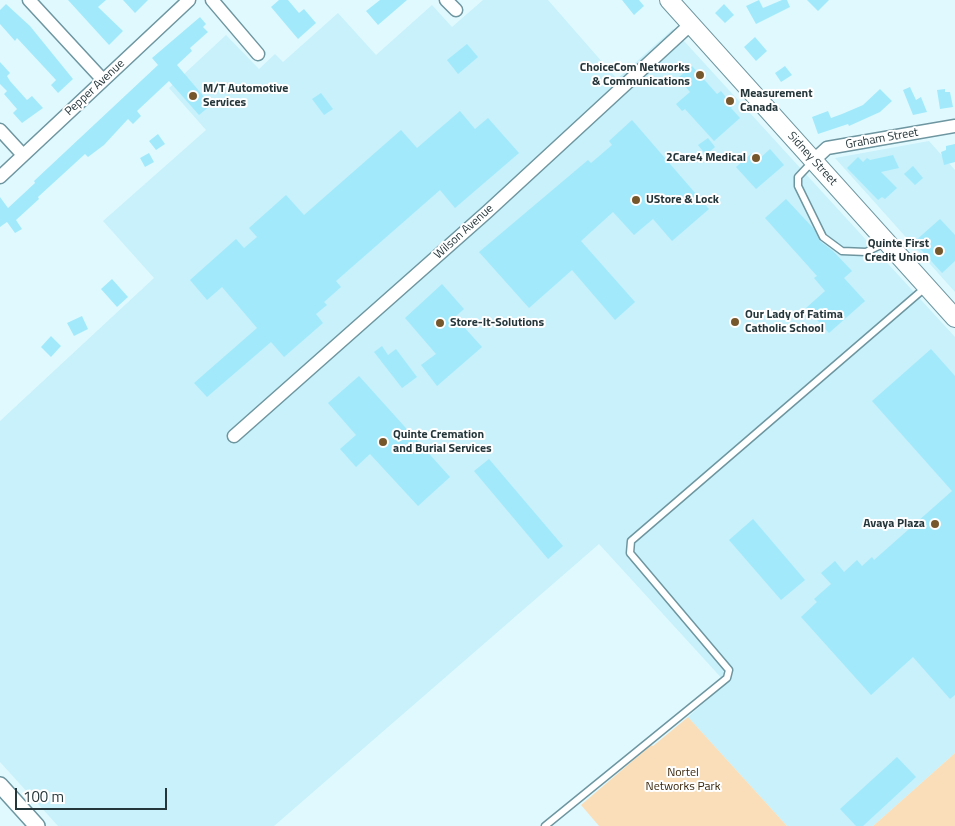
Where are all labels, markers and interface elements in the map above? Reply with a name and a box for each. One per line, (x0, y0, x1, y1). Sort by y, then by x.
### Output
street label: Pepper Avenue (62, 57, 128, 119)
place label: ChoiceCom Networks & Communications (580, 61, 690, 89)
marker: ChoiceCom Networks & Communications (694, 69, 706, 81)
place label: M/T Automotive Services (203, 82, 288, 110)
place label: Measurement Canada (740, 87, 813, 115)
marker: M/T Automotive Services (187, 90, 199, 102)
marker: Measurement Canada (724, 95, 736, 107)
street label: Graham Street (844, 126, 920, 152)
street label: Sidney Street (784, 129, 840, 189)
place label: 2Care4 Medical (666, 151, 746, 165)
marker: 2Care4 Medical (750, 152, 762, 164)
place label: UStore & Lock (646, 193, 719, 207)
marker: UStore & Lock (630, 194, 642, 206)
street label: Wilson Avenue (431, 202, 497, 262)
place label: Quinte First Credit Union (865, 237, 929, 265)
marker: Quinte First Credit Union (933, 245, 945, 257)
place label: Our Lady of Fatima Catholic School (745, 308, 843, 336)
place label: Store-It-Solutions (450, 316, 544, 330)
marker: Our Lady of Fatima Catholic School (729, 316, 741, 328)
marker: Store-It-Solutions (434, 317, 446, 329)
place label: Quinte Cremation and Burial Services (393, 428, 492, 456)
marker: Quinte Cremation and Burial Services (377, 436, 389, 448)
place label: Avaya Plaza (863, 517, 925, 531)
marker: Avaya Plaza (929, 518, 941, 530)
park label: Nortel Networks Park (646, 766, 720, 794)
scale bar (18, 778, 170, 810)
text: 100 m (23, 785, 64, 808)

